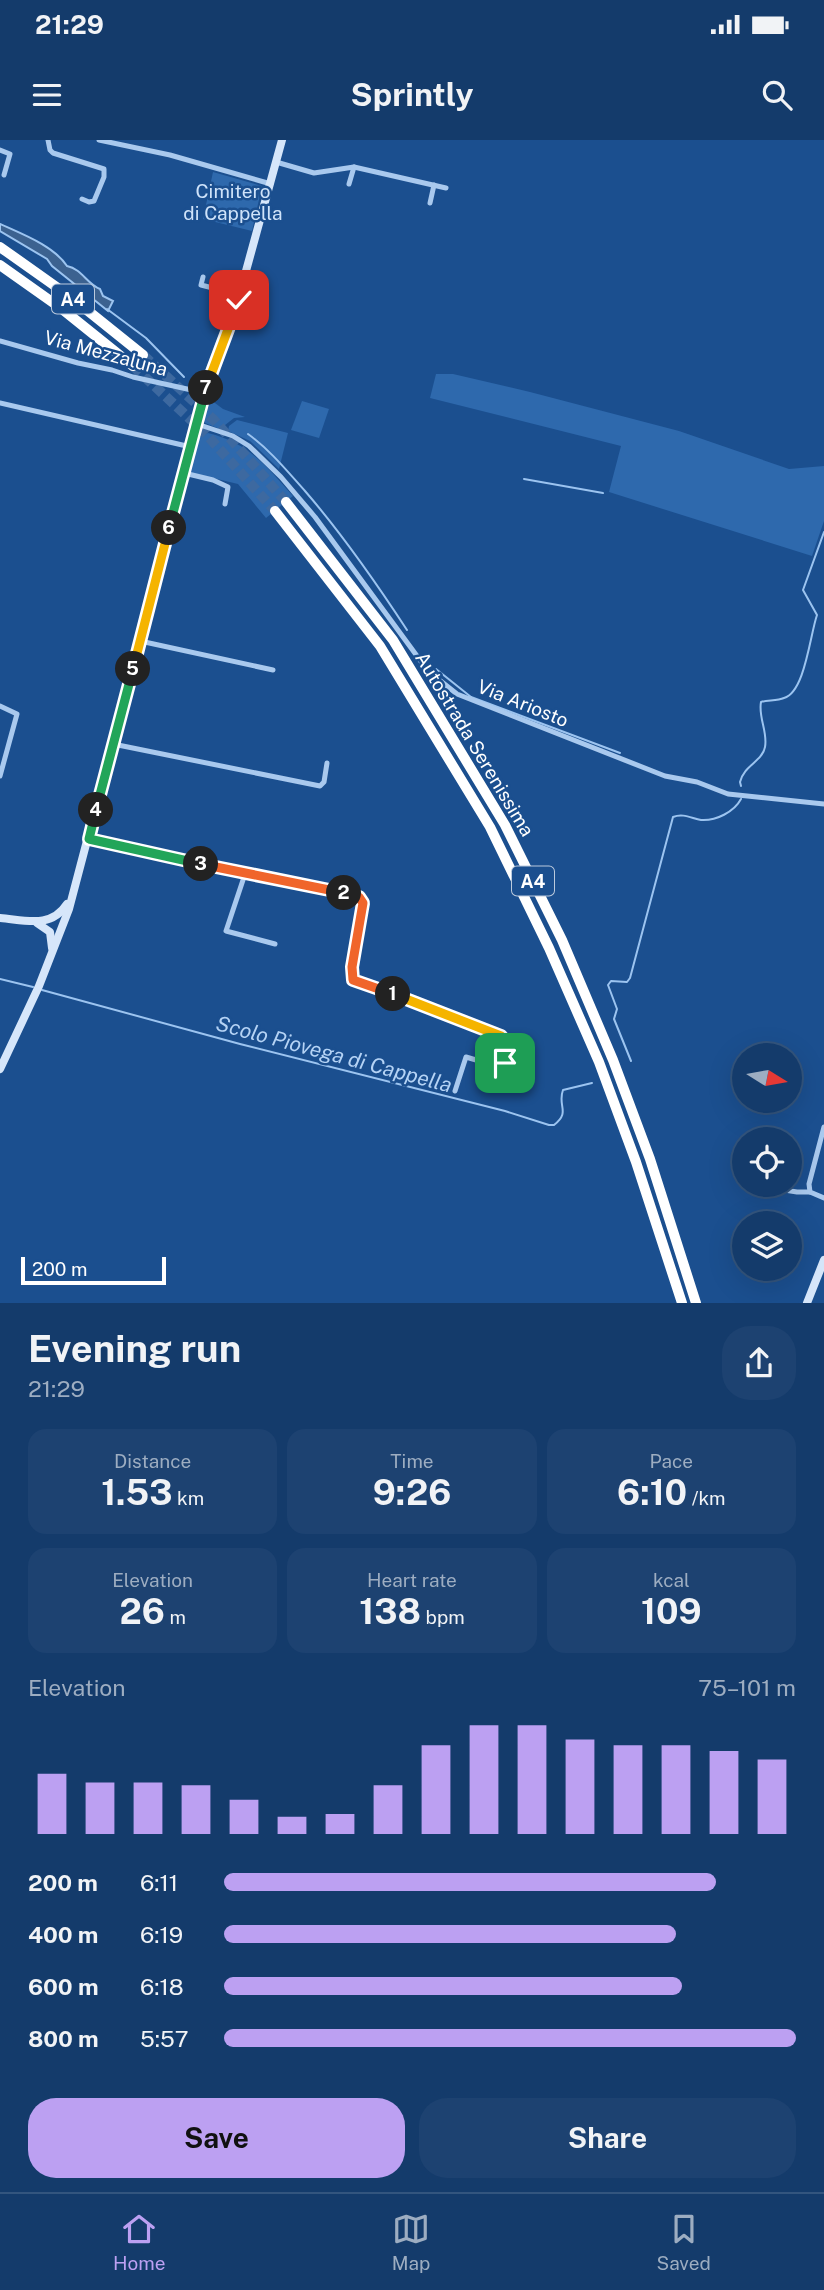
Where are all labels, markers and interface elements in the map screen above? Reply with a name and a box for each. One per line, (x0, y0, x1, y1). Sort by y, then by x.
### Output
text: 21:29 (35, 9, 104, 40)
icon: menu (28, 76, 66, 114)
text: Sprintly (351, 76, 473, 113)
icon: search (758, 76, 796, 114)
park label: Cimitero di Cappella (183, 180, 283, 224)
pin (209, 270, 269, 330)
icon: check (220, 281, 258, 319)
road number: A4 (52, 284, 94, 314)
street label: Via Mezzaluna (42, 326, 170, 380)
pin: 7 (188, 370, 224, 406)
text: 7 (200, 376, 211, 398)
pin: 6 (152, 510, 186, 546)
text: 6 (162, 516, 175, 538)
street label: Autostrada Serenissima (411, 648, 539, 840)
pin: 5 (116, 652, 150, 686)
text: 5 (126, 657, 139, 679)
street label: Via Ariosto (474, 675, 572, 731)
pin: 4 (78, 792, 114, 828)
text: 4 (89, 798, 102, 820)
pin: 3 (184, 846, 218, 882)
text: 3 (194, 852, 207, 874)
road number: A4 (512, 866, 554, 896)
pin: 2 (326, 876, 362, 910)
text: 2 (337, 881, 350, 903)
pin: 1 (376, 976, 410, 1012)
text: 1 (388, 982, 397, 1004)
water label: Scolo Piovega di Cappella (213, 1010, 455, 1098)
pin (475, 1033, 535, 1093)
north arrow (732, 1043, 802, 1113)
map controls (732, 1043, 802, 1281)
icon: arrive (486, 1044, 524, 1082)
button: locate (732, 1127, 802, 1197)
button: layers (732, 1211, 802, 1281)
scale bar (21, 1254, 166, 1286)
text: 200 m (32, 1258, 88, 1280)
text: Evening run (28, 1326, 241, 1371)
button: share (722, 1326, 796, 1400)
text: 21:29 (28, 1375, 85, 1402)
text: Distance (114, 1450, 191, 1472)
text: Time (390, 1450, 434, 1472)
text: Pace (650, 1450, 693, 1472)
text: 1.53 (101, 1472, 172, 1513)
text: 9:26 (373, 1472, 451, 1513)
text: 6:10 (617, 1472, 687, 1513)
text: km (172, 1487, 204, 1509)
text: /km (687, 1487, 726, 1509)
text: Elevation (112, 1569, 193, 1591)
text: Heart rate (367, 1569, 457, 1591)
text: kcal (653, 1569, 690, 1591)
text: 26 (119, 1591, 165, 1632)
text: 138 (359, 1591, 421, 1632)
text: 109 (641, 1591, 702, 1632)
text: m (165, 1606, 186, 1628)
text: bpm (421, 1606, 465, 1628)
text: Elevation (28, 1674, 126, 1701)
text: 75–101 m (698, 1674, 796, 1701)
text: 200 m (28, 1869, 98, 1896)
text: 6:11 (140, 1869, 178, 1896)
text: 400 m (28, 1921, 98, 1948)
text: 6:19 (140, 1921, 183, 1948)
text: 600 m (28, 1973, 98, 2000)
text: 6:18 (140, 1973, 184, 2000)
text: 800 m (28, 2025, 99, 2052)
text: 5:57 (140, 2025, 188, 2052)
button: Save (28, 2098, 405, 2178)
button: Share (419, 2098, 796, 2178)
tab: Home (113, 2210, 165, 2274)
tab: Map (392, 2210, 430, 2274)
tab: Saved (657, 2210, 711, 2274)

